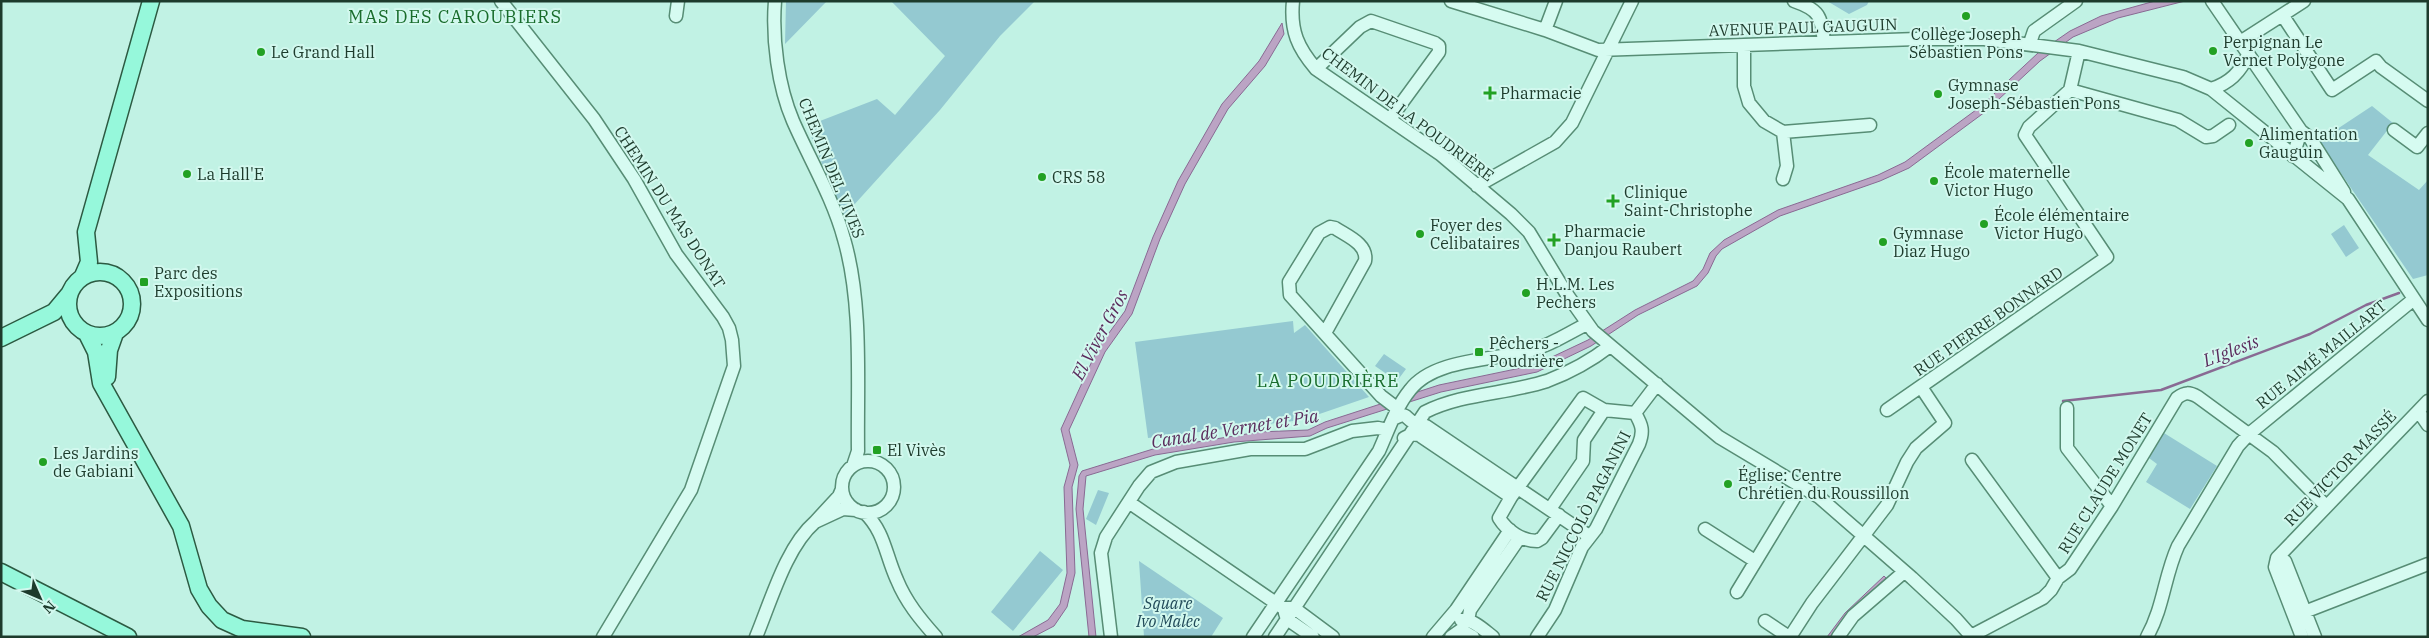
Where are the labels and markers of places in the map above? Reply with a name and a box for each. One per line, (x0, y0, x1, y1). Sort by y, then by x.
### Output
marker: Collège Joseph Sébastien Pons (1960, 10, 1972, 22)
place label: Collège Joseph Sébastien Pons (1909, 24, 2023, 62)
place label: Perpignan Le Vernet Polygone (2223, 32, 2345, 70)
place label: Le Grand Hall (271, 42, 375, 62)
marker: Perpignan Le Vernet Polygone (2207, 45, 2219, 57)
marker: Le Grand Hall (255, 46, 267, 58)
place label: Gymnase Joseph-Sébastien Pons (1948, 75, 2120, 113)
place label: Pharmacie (1500, 83, 1582, 103)
marker: Pharmacie (1484, 87, 1496, 99)
marker: Gymnase Joseph-Sébastien Pons (1932, 88, 1944, 100)
place label: Alimentation Gauguin (2259, 124, 2358, 162)
marker: Alimentation Gauguin (2243, 137, 2255, 149)
place label: École maternelle Victor Hugo (1944, 161, 2070, 200)
place label: La Hall'E (197, 164, 264, 184)
place label: CRS 58 (1052, 167, 1105, 187)
marker: La Hall'E (181, 168, 193, 180)
marker: CRS 58 (1036, 171, 1048, 183)
marker: École maternelle Victor Hugo (1928, 175, 1940, 187)
place label: Clinique Saint-Christophe (1624, 182, 1753, 220)
marker: Clinique Saint-Christophe (1606, 194, 1620, 208)
place label: École élémentaire Victor Hugo (1994, 204, 2129, 243)
place label: Foyer des Celibataires (1430, 215, 1520, 253)
marker: École élémentaire Victor Hugo (1978, 218, 1990, 230)
place label: Pharmacie Danjou Raubert (1564, 221, 1683, 259)
place label: Gymnase Diaz Hugo (1893, 223, 1970, 261)
marker: Foyer des Celibataires (1414, 228, 1426, 240)
marker: Pharmacie Danjou Raubert (1548, 234, 1560, 246)
marker: Gymnase Diaz Hugo (1877, 236, 1889, 248)
place label: Parc des Expositions (154, 263, 243, 301)
place label: H.L.M. Les Pechers (1536, 274, 1615, 312)
marker: Parc des Expositions (138, 276, 150, 288)
marker: H.L.M. Les Pechers (1520, 287, 1532, 299)
place label: Pêchers - Poudrière (1489, 333, 1564, 371)
marker: Pêchers - Poudrière (1473, 346, 1485, 358)
place label: El Vivès (887, 440, 946, 460)
place label: Les Jardins de Gabiani (53, 443, 138, 481)
marker: El Vivès (871, 444, 883, 456)
marker: Les Jardins de Gabiani (37, 456, 49, 468)
place label: Église: Centre Chrétien du Roussillon (1738, 464, 1909, 503)
marker: Église: Centre Chrétien du Roussillon (1722, 478, 1734, 490)

